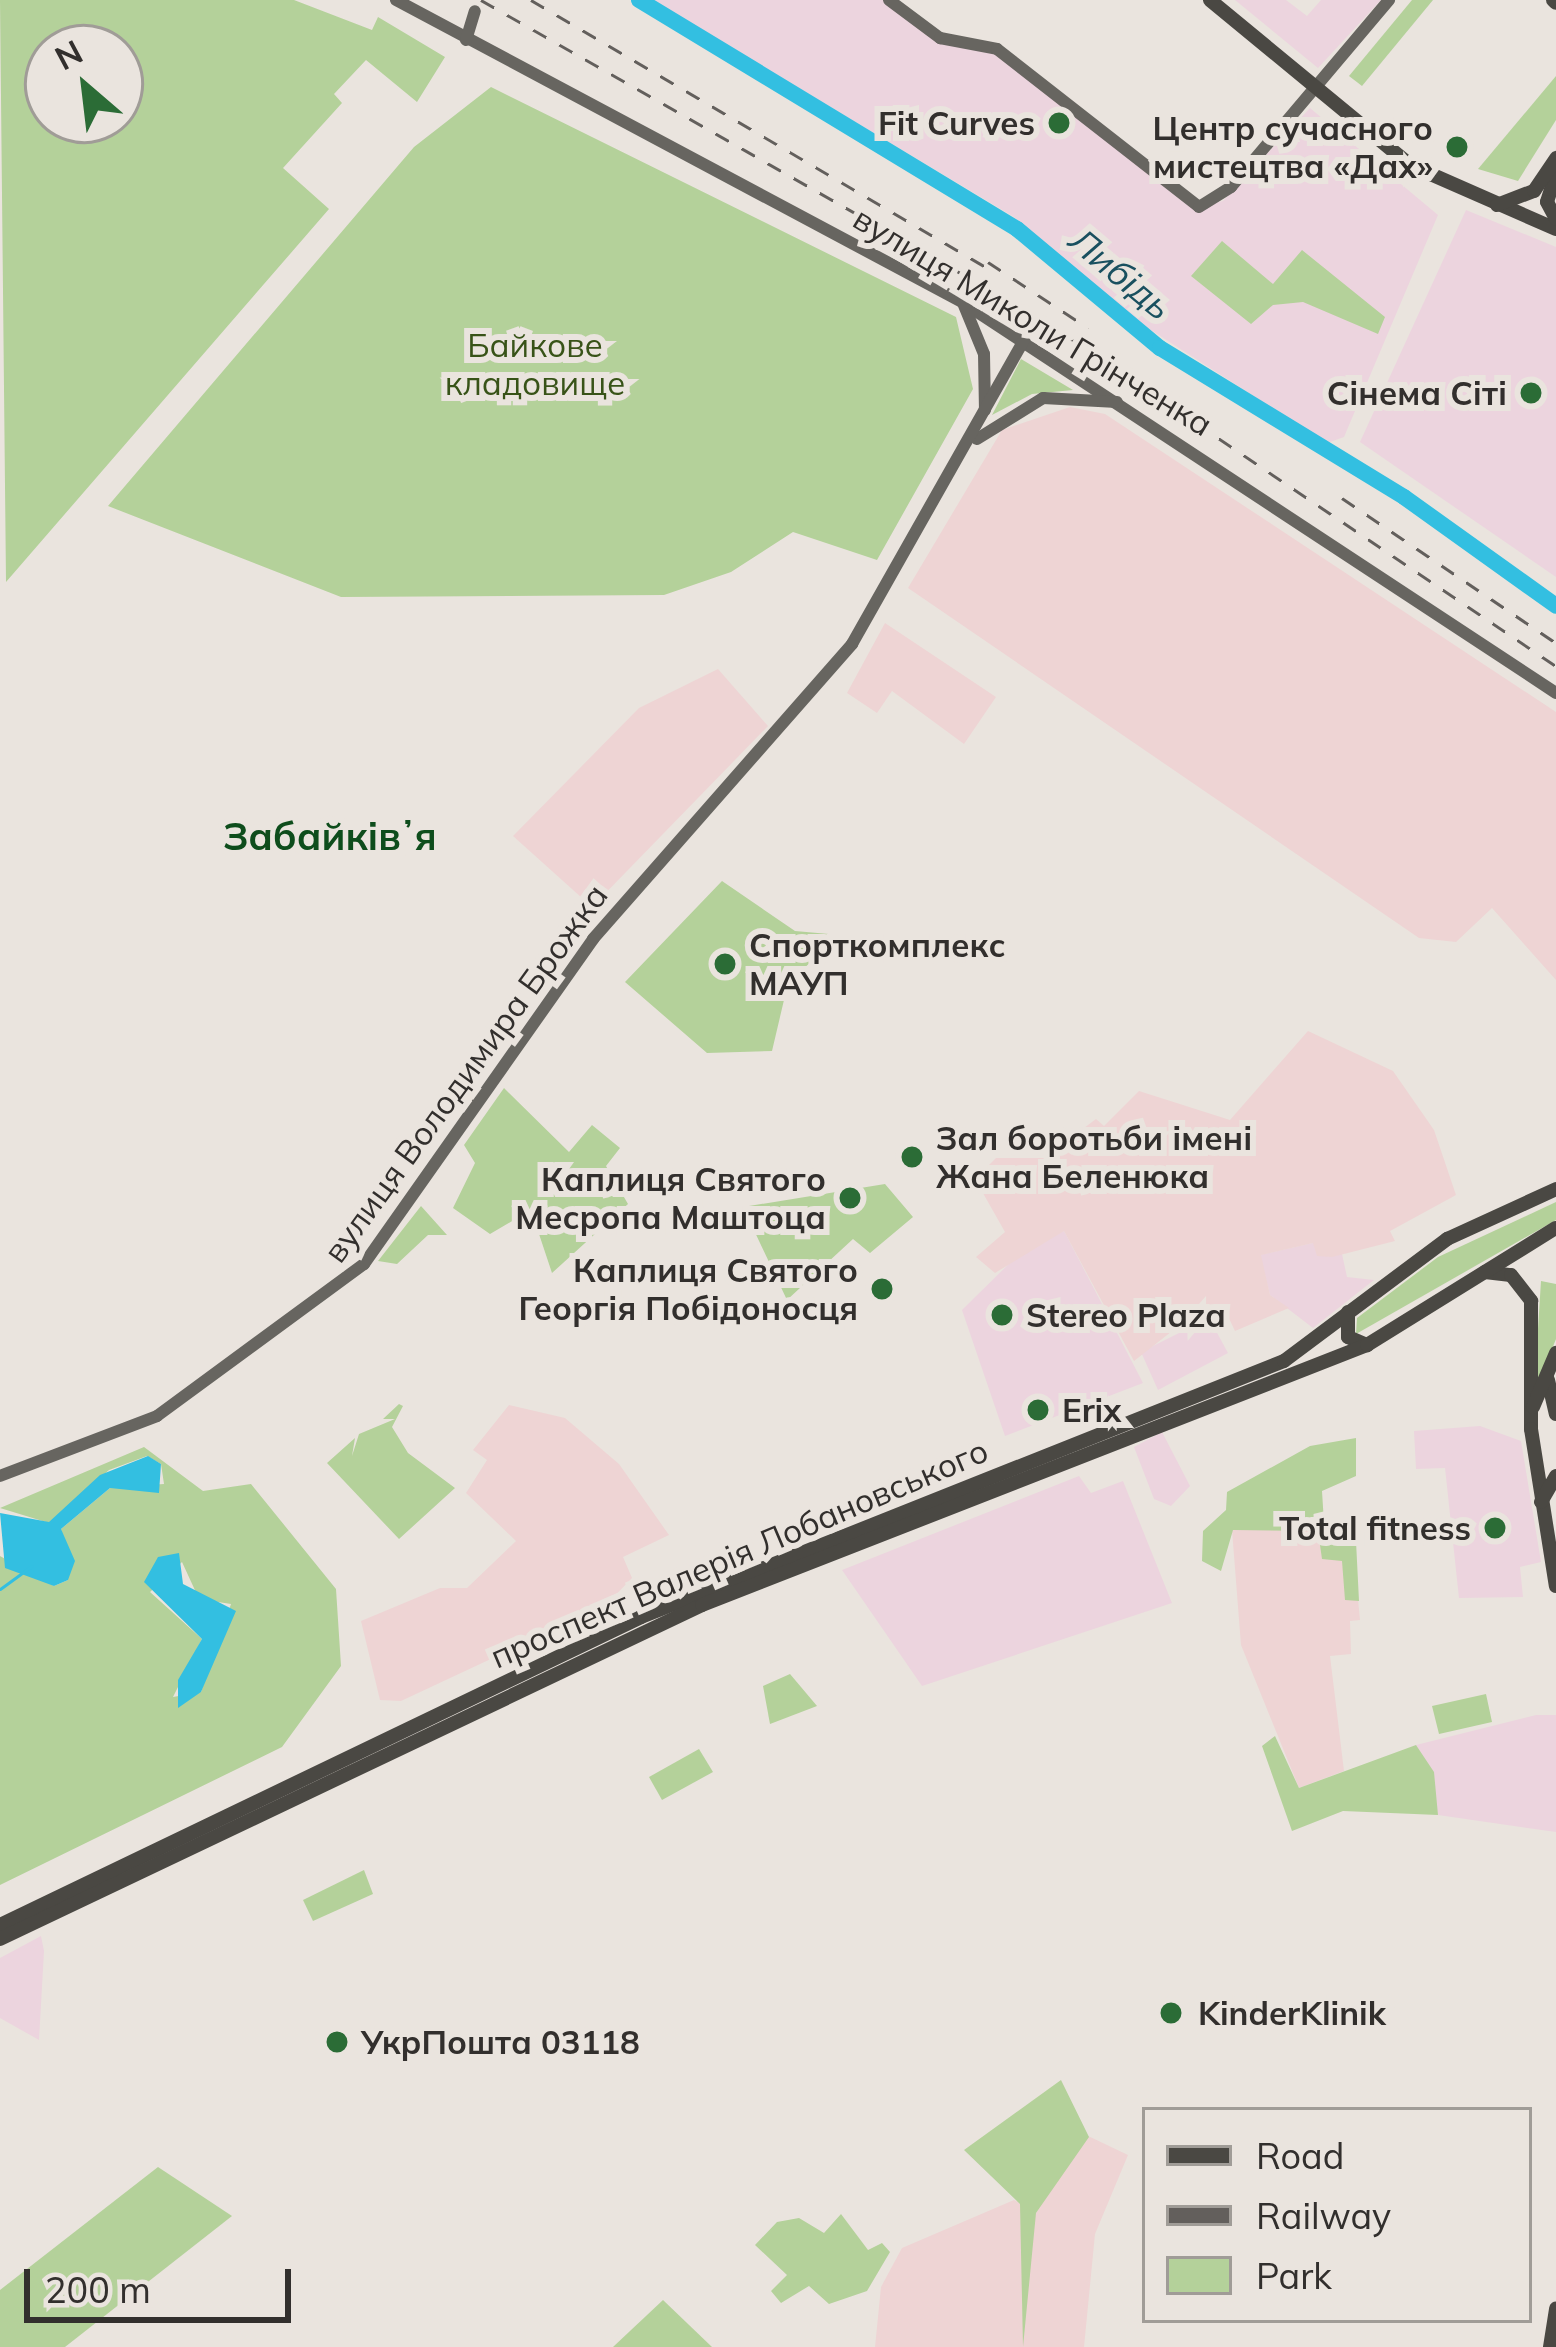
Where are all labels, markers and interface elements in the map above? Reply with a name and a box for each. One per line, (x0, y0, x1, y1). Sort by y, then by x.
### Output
north arrow (24, 24, 144, 144)
text: N (48, 30, 89, 78)
place label: Fit Curves (878, 103, 1035, 143)
place label: Центр сучасного мистецтва «Дах» (1152, 108, 1433, 186)
marker: Fit Curves (1046, 110, 1072, 136)
marker: Центр сучасного мистецтва «Дах» (1444, 134, 1470, 160)
street label: вулиця Миколи Грінченка (846, 198, 1220, 444)
water label: Либідь (1061, 218, 1181, 328)
park label: Байкове кладовище (445, 325, 625, 403)
place label: Сінема Сіті (1327, 373, 1507, 413)
marker: Сінема Сіті (1518, 380, 1544, 406)
district label: Забайківʼя (223, 813, 437, 859)
street label: вулиця Володимира Брожка (314, 876, 616, 1270)
place label: Спорткомплекс МАУП (749, 925, 1005, 1003)
marker: Спорткомплекс МАУП (712, 951, 738, 977)
place label: Зал боротьби імені Жана Беленюка (936, 1118, 1252, 1196)
marker: Зал боротьби імені Жана Беленюка (899, 1144, 925, 1170)
place label: Каплиця Святого Месропа Маштоца (515, 1159, 826, 1237)
marker: Каплиця Святого Месропа Маштоца (837, 1185, 863, 1211)
place label: Каплиця Святого Георгія Побідоносця (519, 1250, 858, 1328)
marker: Каплиця Святого Георгія Побідоносця (869, 1276, 895, 1302)
place label: Stereo Plaza (1026, 1295, 1226, 1335)
marker: Stereo Plaza (989, 1302, 1015, 1328)
place label: Erix (1062, 1390, 1121, 1430)
marker: Erix (1025, 1397, 1051, 1423)
street label: проспект Валерія Лобановського (484, 1430, 994, 1676)
place label: Total fitness (1279, 1508, 1471, 1548)
marker: Total fitness (1482, 1515, 1508, 1541)
place label: KinderKlinik (1198, 1993, 1386, 2033)
marker: KinderKlinik (1155, 1997, 1187, 2029)
place label: УкрПошта 03118 (361, 2022, 640, 2062)
marker: УкрПошта 03118 (324, 2029, 350, 2055)
legend (1142, 2107, 1532, 2323)
text: Road (1256, 2133, 1344, 2178)
text: Railway (1256, 2193, 1391, 2238)
scale bar (30, 2245, 297, 2319)
text: Park (1256, 2253, 1332, 2298)
text: 200 m (45, 2267, 151, 2312)

